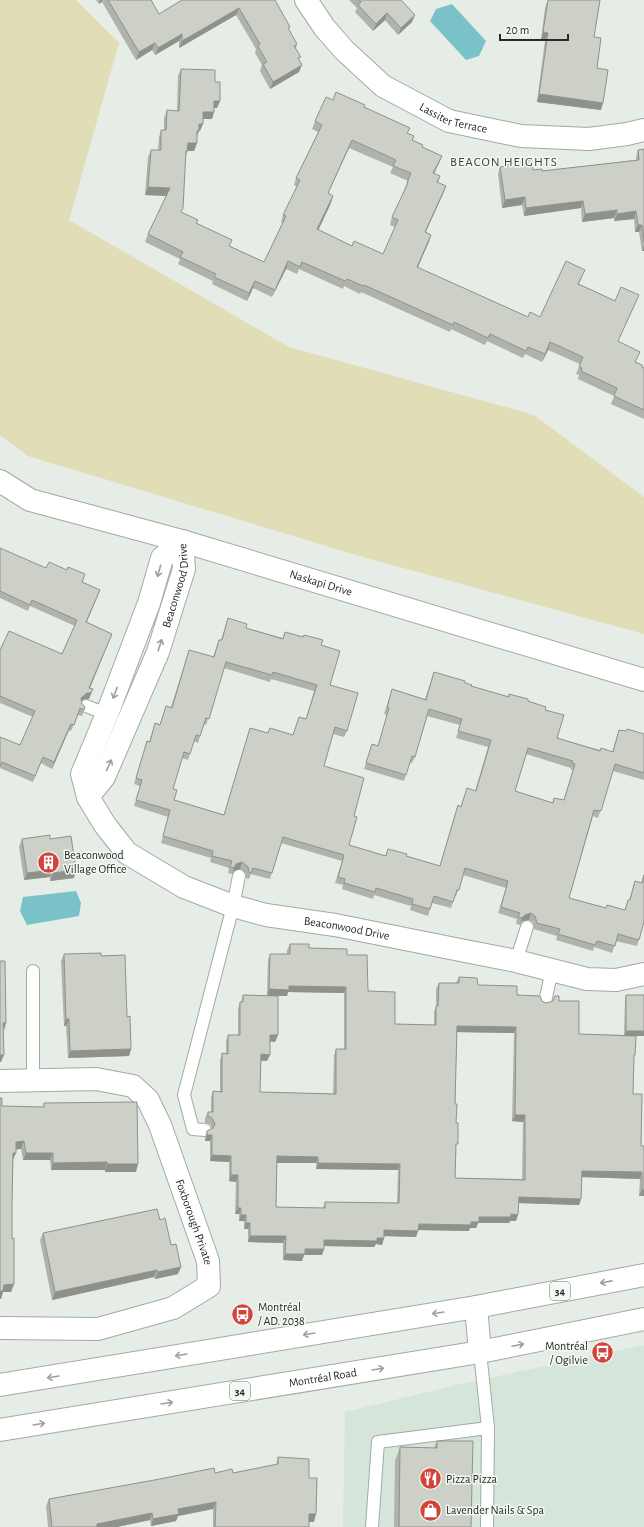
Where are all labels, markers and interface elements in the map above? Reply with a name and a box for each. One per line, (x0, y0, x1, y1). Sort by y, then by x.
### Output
scale bar (500, 16, 568, 42)
text: 20 m (506, 24, 529, 36)
street label: Lassiter Terrace (418, 100, 488, 135)
district label: BEACON HEIGHTS (450, 156, 558, 169)
street label: Beaconwood Drive (160, 543, 190, 629)
one-way arrow (155, 564, 162, 577)
street label: Naskapi Drive (288, 568, 354, 598)
one-way arrow (157, 639, 164, 652)
one-way arrow (111, 687, 119, 699)
one-way arrow (106, 759, 113, 771)
building icon: Beaconwood Village Office (35, 849, 61, 875)
place label: Beaconwood Village Office (64, 849, 127, 875)
street label: Beaconwood Drive (303, 915, 391, 942)
street label: Foxborough Private (174, 1178, 214, 1265)
one-way arrow (600, 1278, 613, 1286)
road number: 34 (550, 1282, 570, 1300)
bus stop icon: Montréal / AD. 2038 (230, 1301, 256, 1327)
place label: Montréal / AD. 2038 (258, 1301, 305, 1327)
one-way arrow (432, 1309, 445, 1317)
one-way arrow (303, 1330, 316, 1338)
one-way arrow (512, 1340, 525, 1348)
place label: Montréal / Ogilvie (545, 1340, 588, 1366)
bus stop icon: Montréal / Ogilvie (590, 1340, 616, 1366)
one-way arrow (175, 1352, 188, 1360)
one-way arrow (371, 1365, 384, 1373)
street label: Montréal Road (288, 1366, 358, 1389)
one-way arrow (47, 1373, 60, 1381)
road number: 34 (230, 1382, 250, 1400)
one-way arrow (160, 1399, 173, 1407)
one-way arrow (32, 1419, 45, 1427)
restaurant icon: Pizza Pizza (418, 1466, 444, 1492)
place label: Pizza Pizza (446, 1473, 498, 1485)
shop icon: Lavender Nails & Spa (417, 1497, 443, 1523)
place label: Lavender Nails & Spa (446, 1504, 544, 1516)

